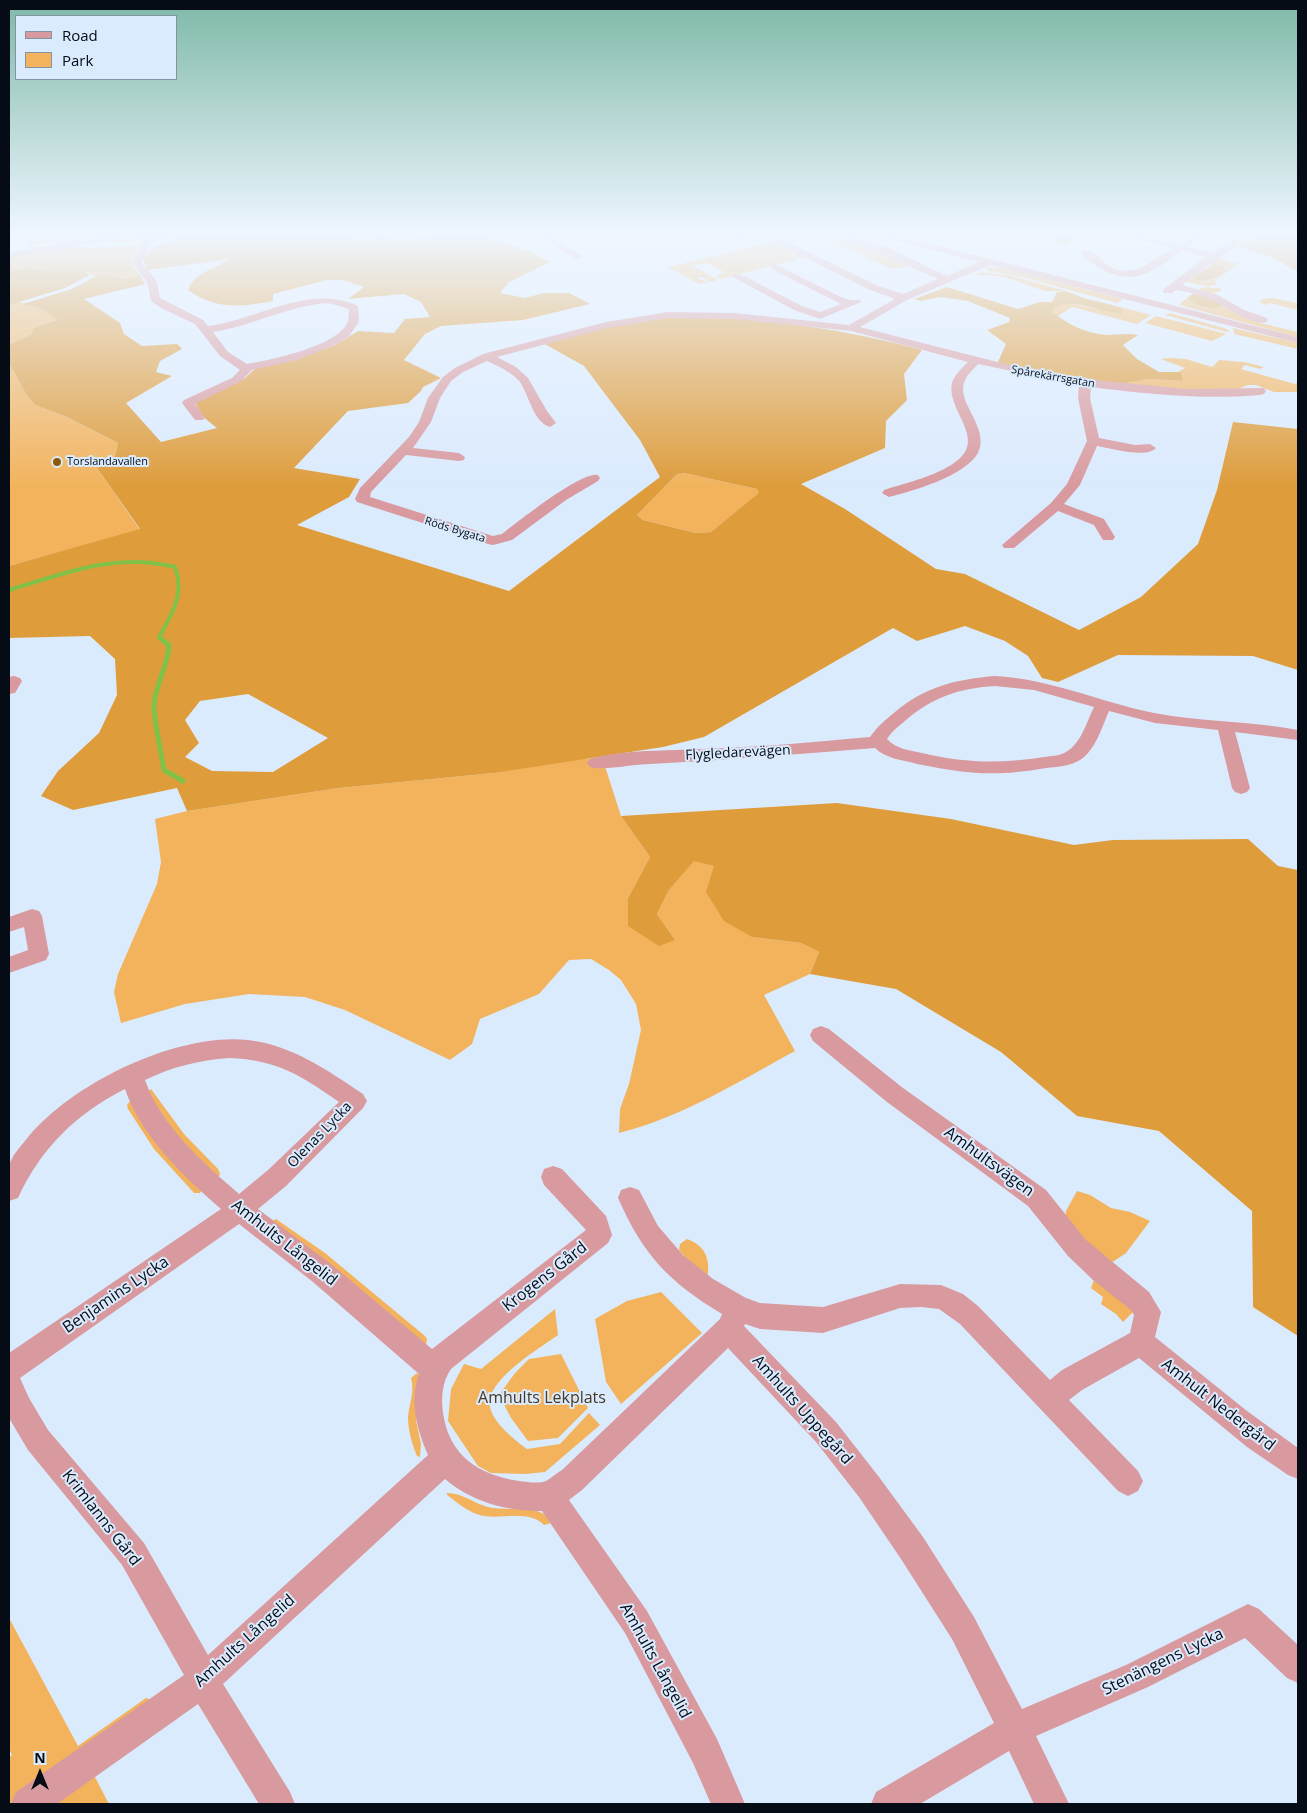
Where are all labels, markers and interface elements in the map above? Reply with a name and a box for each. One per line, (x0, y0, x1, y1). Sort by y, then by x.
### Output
legend (15, 15, 178, 80)
text: Road (62, 25, 98, 45)
text: Park (62, 50, 93, 70)
street label: Spårekärrsgatan (1010, 363, 1096, 391)
place label: Torslandavallen (67, 455, 148, 469)
marker: Torslandavallen (51, 456, 63, 468)
street label: Röds Bygata (423, 514, 487, 546)
street label: Flygledarevägen (685, 742, 791, 764)
street label: Olenas Lycka (284, 1099, 356, 1171)
street label: Amhultsvägen (940, 1123, 1038, 1201)
street label: Amhults Långelid (227, 1196, 341, 1290)
street label: Krogens Gård (499, 1238, 591, 1316)
street label: Benjamins Lycka (59, 1252, 173, 1338)
street label: Amhults Uppegård (748, 1351, 856, 1469)
street label: Amhult Nedergård (1157, 1355, 1279, 1455)
park label: Amhults Lekplats (478, 1388, 606, 1408)
street label: Krimlanns Gård (58, 1466, 144, 1570)
street label: Amhults Långelid (191, 1591, 299, 1691)
street label: Amhults Långelid (615, 1600, 695, 1722)
street label: Stenängens Lycka (1099, 1624, 1227, 1700)
north arrow (15, 1748, 65, 1798)
text: N (34, 1748, 46, 1767)

